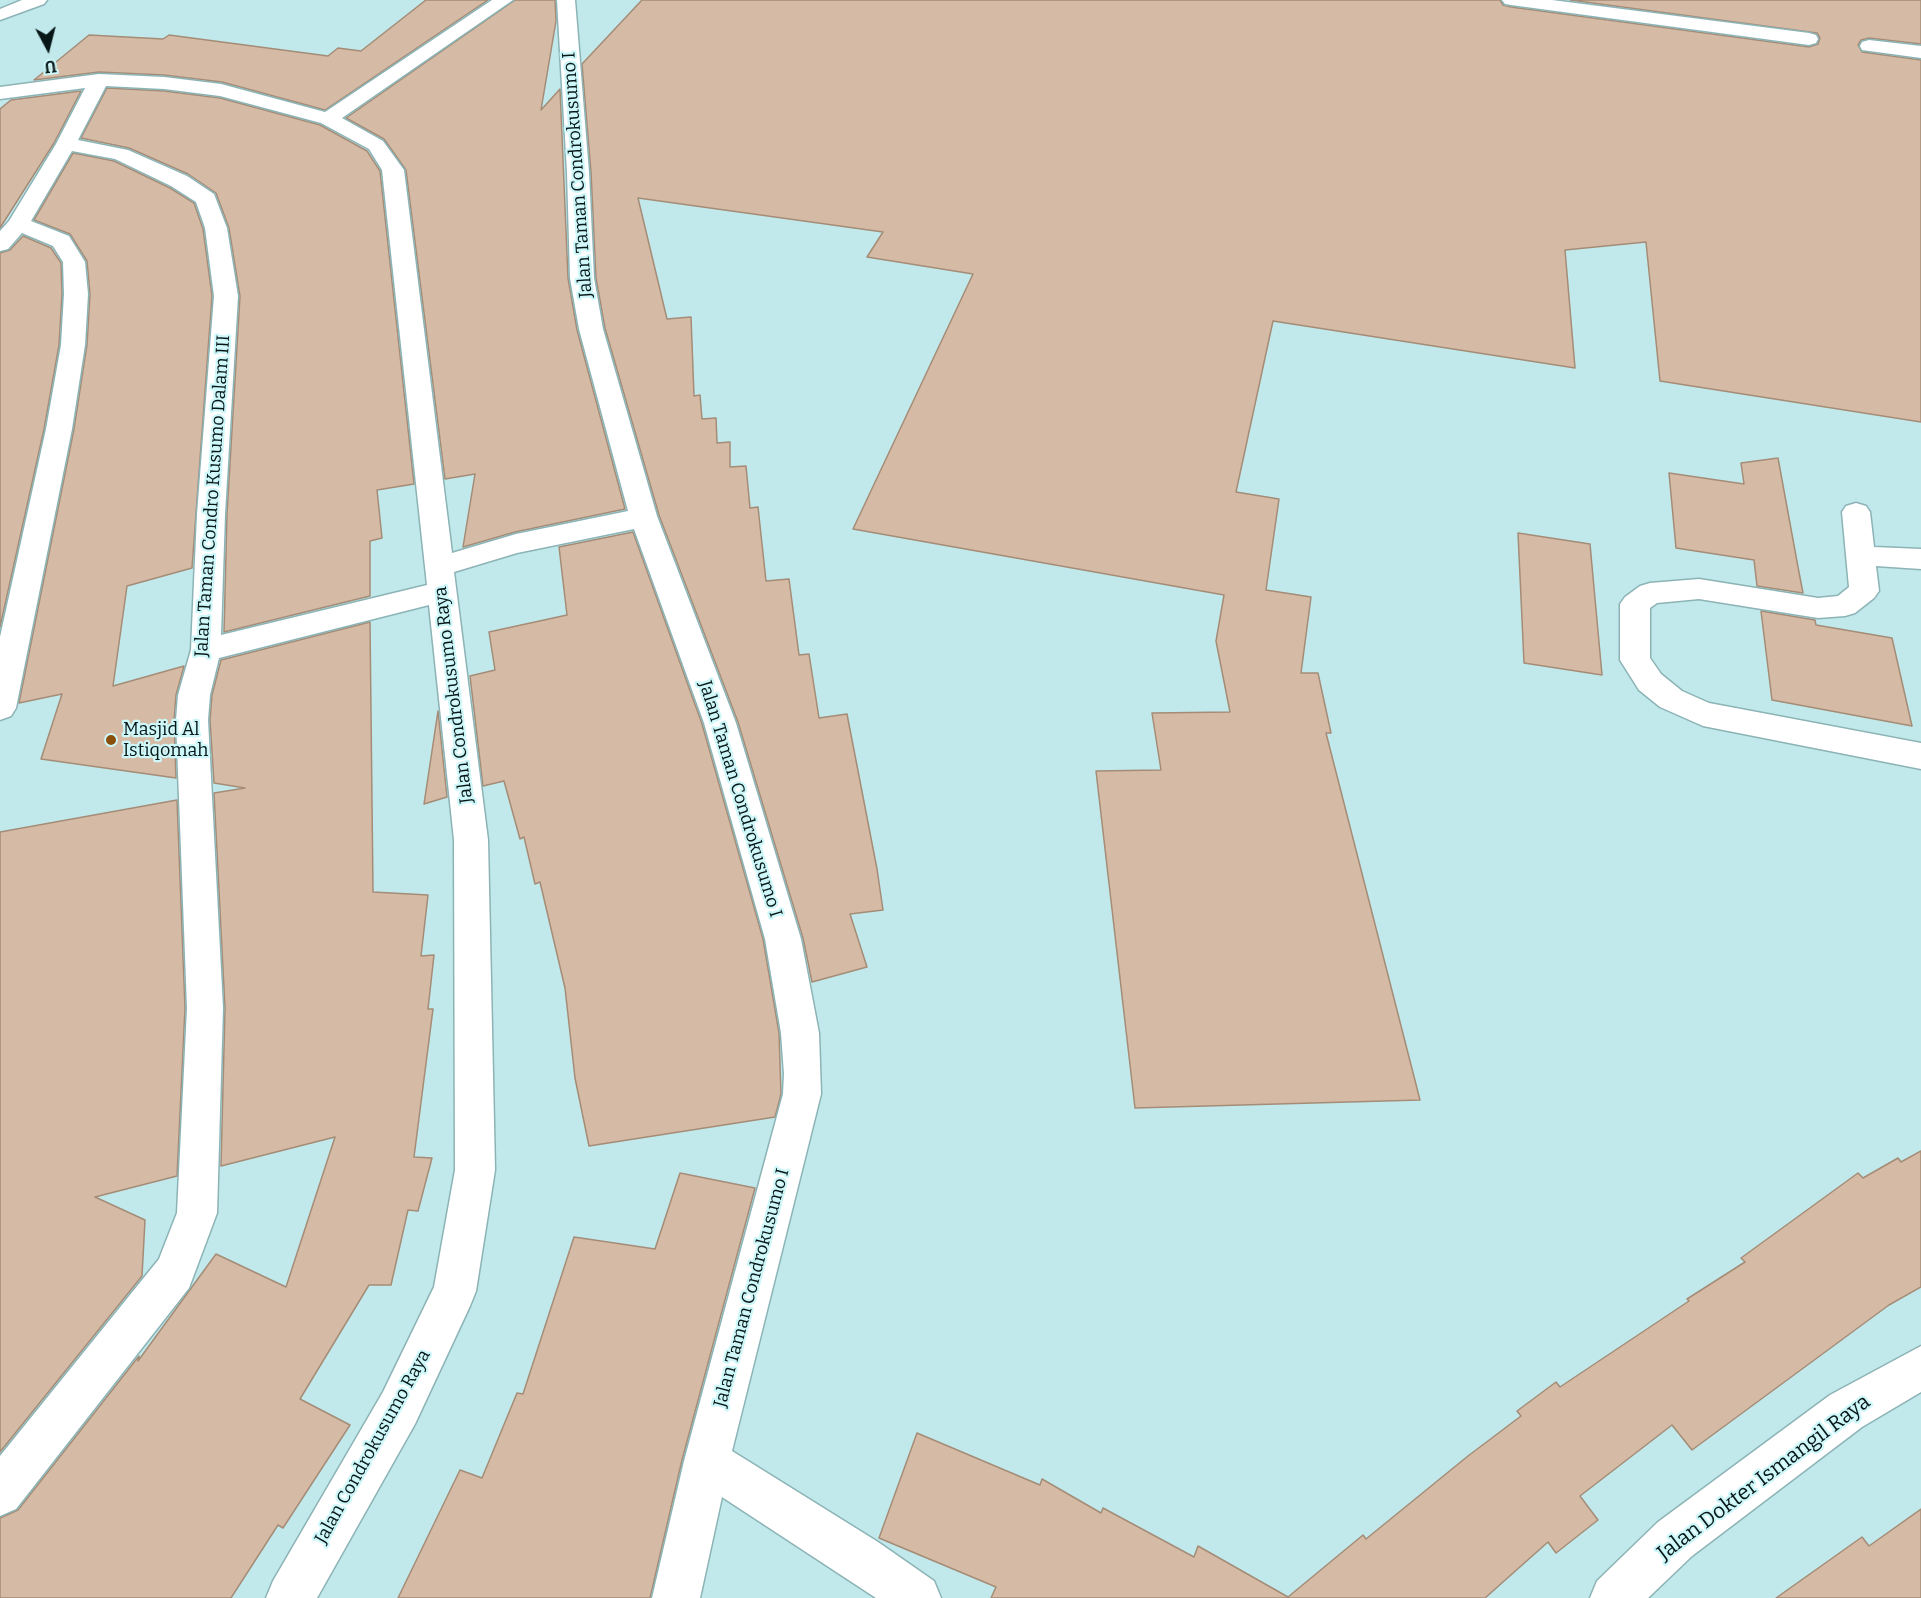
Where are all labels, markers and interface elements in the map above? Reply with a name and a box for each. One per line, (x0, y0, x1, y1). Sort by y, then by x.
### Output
north arrow (18, 18, 78, 78)
street label: Jalan Taman Condrokusumo I (559, 51, 597, 299)
text: U (43, 56, 57, 77)
street label: Jalan Taman Condro Kusumo Dalam III (191, 334, 235, 658)
street label: Jalan Condrokusumo Raya (430, 585, 478, 805)
street label: Jalan Taman Condrokusumo I (694, 678, 786, 920)
place label: Masjid Al Istiqomah (123, 719, 208, 762)
marker: Masjid Al Istiqomah (104, 733, 118, 747)
street label: Jalan Taman Condrokusumo I (710, 1166, 794, 1410)
street label: Jalan Condrokusumo Raya (311, 1346, 435, 1548)
street label: Jalan Dokter Ismangil Raya (1653, 1390, 1875, 1566)

